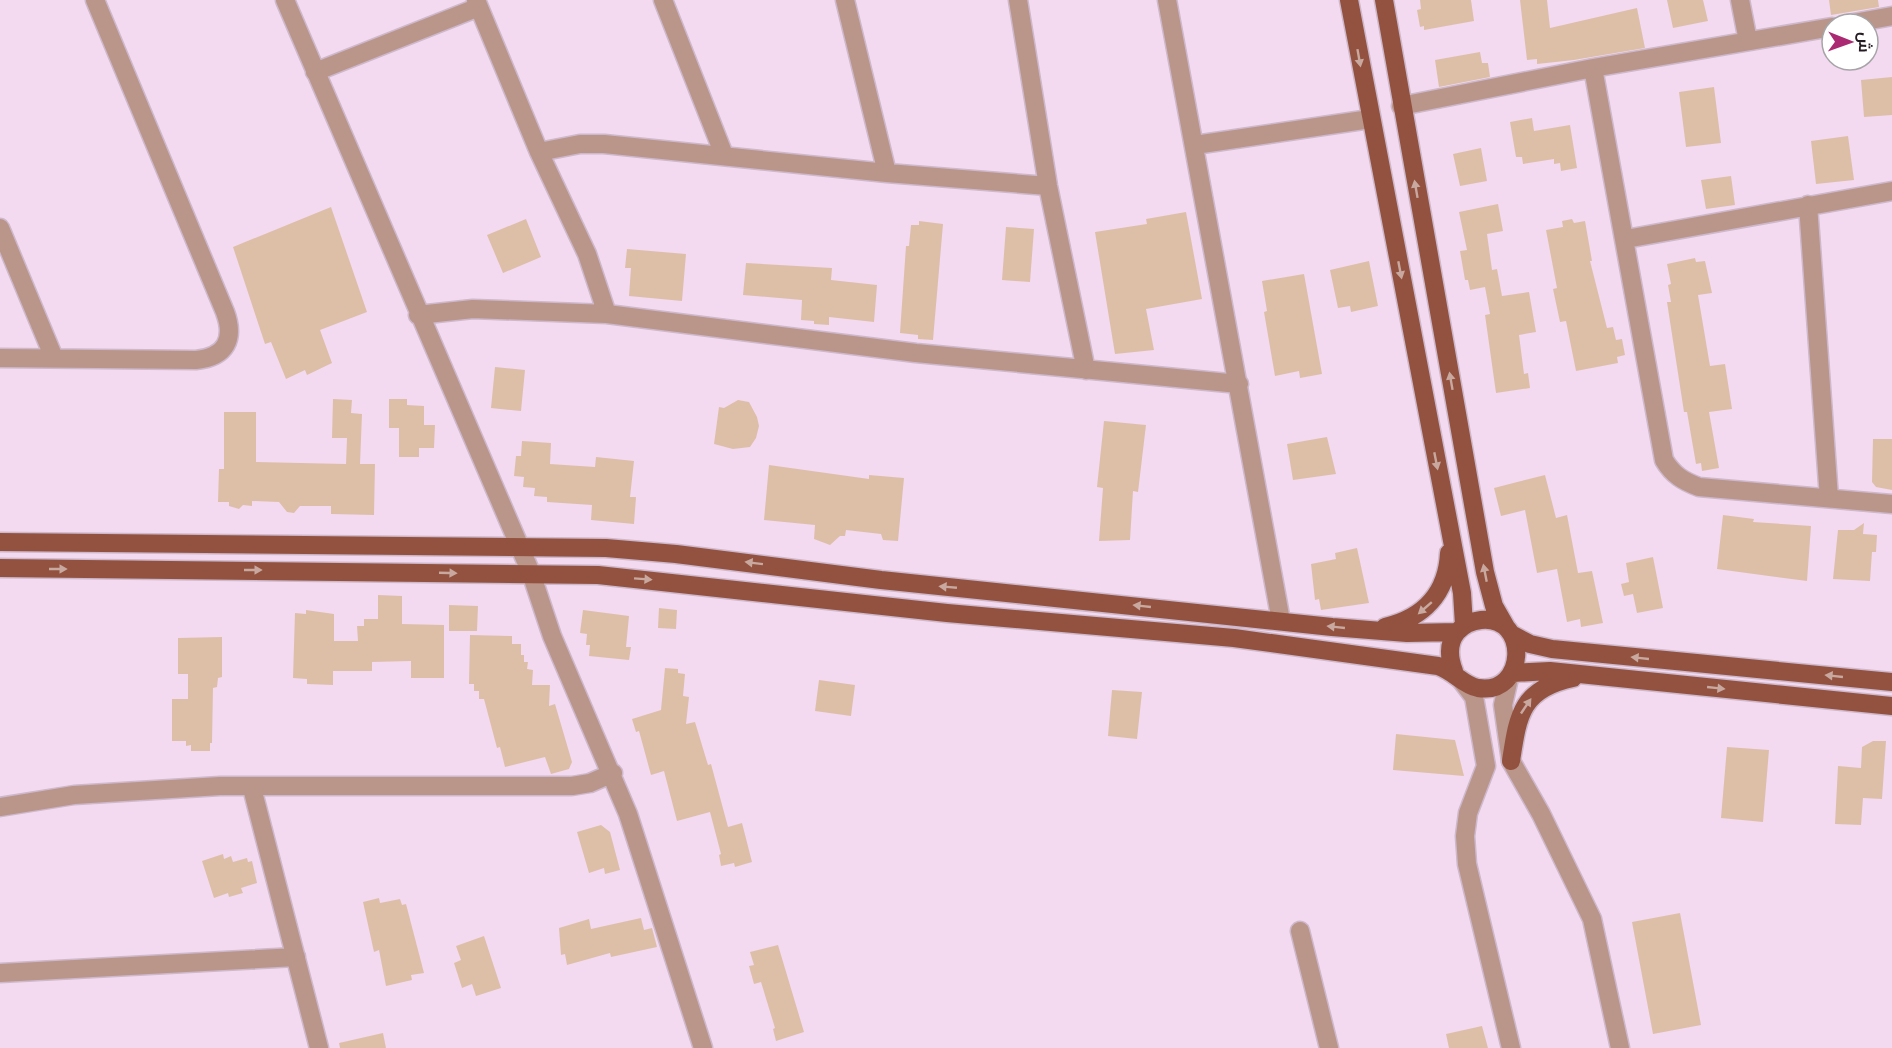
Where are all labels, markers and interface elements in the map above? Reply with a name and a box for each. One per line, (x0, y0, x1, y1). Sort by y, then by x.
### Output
north arrow (1820, 12, 1880, 72)
text: ش (1854, 32, 1876, 53)
one-way arrow (1355, 48, 1364, 67)
one-way arrow (1412, 179, 1421, 198)
one-way arrow (1396, 260, 1405, 279)
one-way arrow (1446, 371, 1455, 390)
one-way arrow (1432, 452, 1441, 471)
one-way arrow (745, 559, 764, 568)
one-way arrow (1480, 563, 1489, 582)
one-way arrow (49, 564, 68, 574)
one-way arrow (244, 565, 263, 575)
one-way arrow (439, 569, 458, 578)
one-way arrow (634, 575, 653, 584)
one-way arrow (938, 582, 957, 592)
one-way arrow (1132, 601, 1151, 610)
one-way arrow (1417, 601, 1432, 615)
one-way arrow (1326, 622, 1345, 632)
one-way arrow (1630, 653, 1649, 663)
one-way arrow (1824, 672, 1843, 681)
one-way arrow (1707, 683, 1726, 693)
one-way arrow (1520, 698, 1532, 714)

